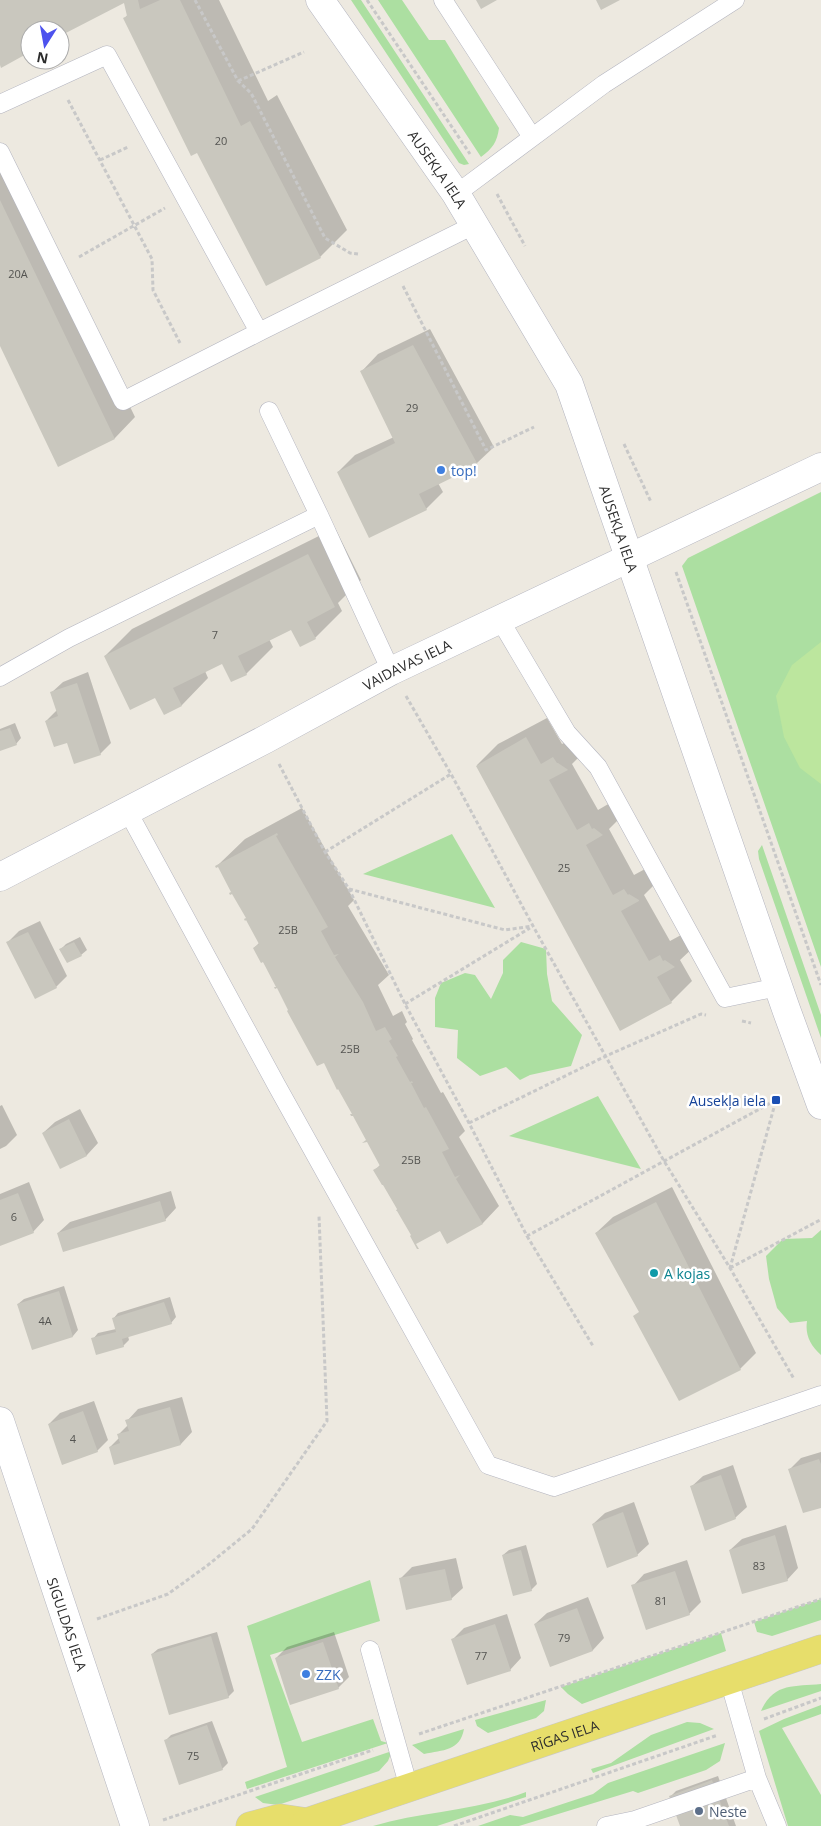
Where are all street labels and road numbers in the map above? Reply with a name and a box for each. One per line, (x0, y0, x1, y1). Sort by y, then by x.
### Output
street label: AUSEKĻA IELA (404, 126, 472, 211)
street label: AUSEKĻA IELA (595, 483, 643, 575)
street label: VAIDAVAS IELA (359, 634, 454, 694)
street label: SIGULDAS IELA (43, 1575, 92, 1673)
street label: RĪGAS IELA (528, 1715, 601, 1756)

